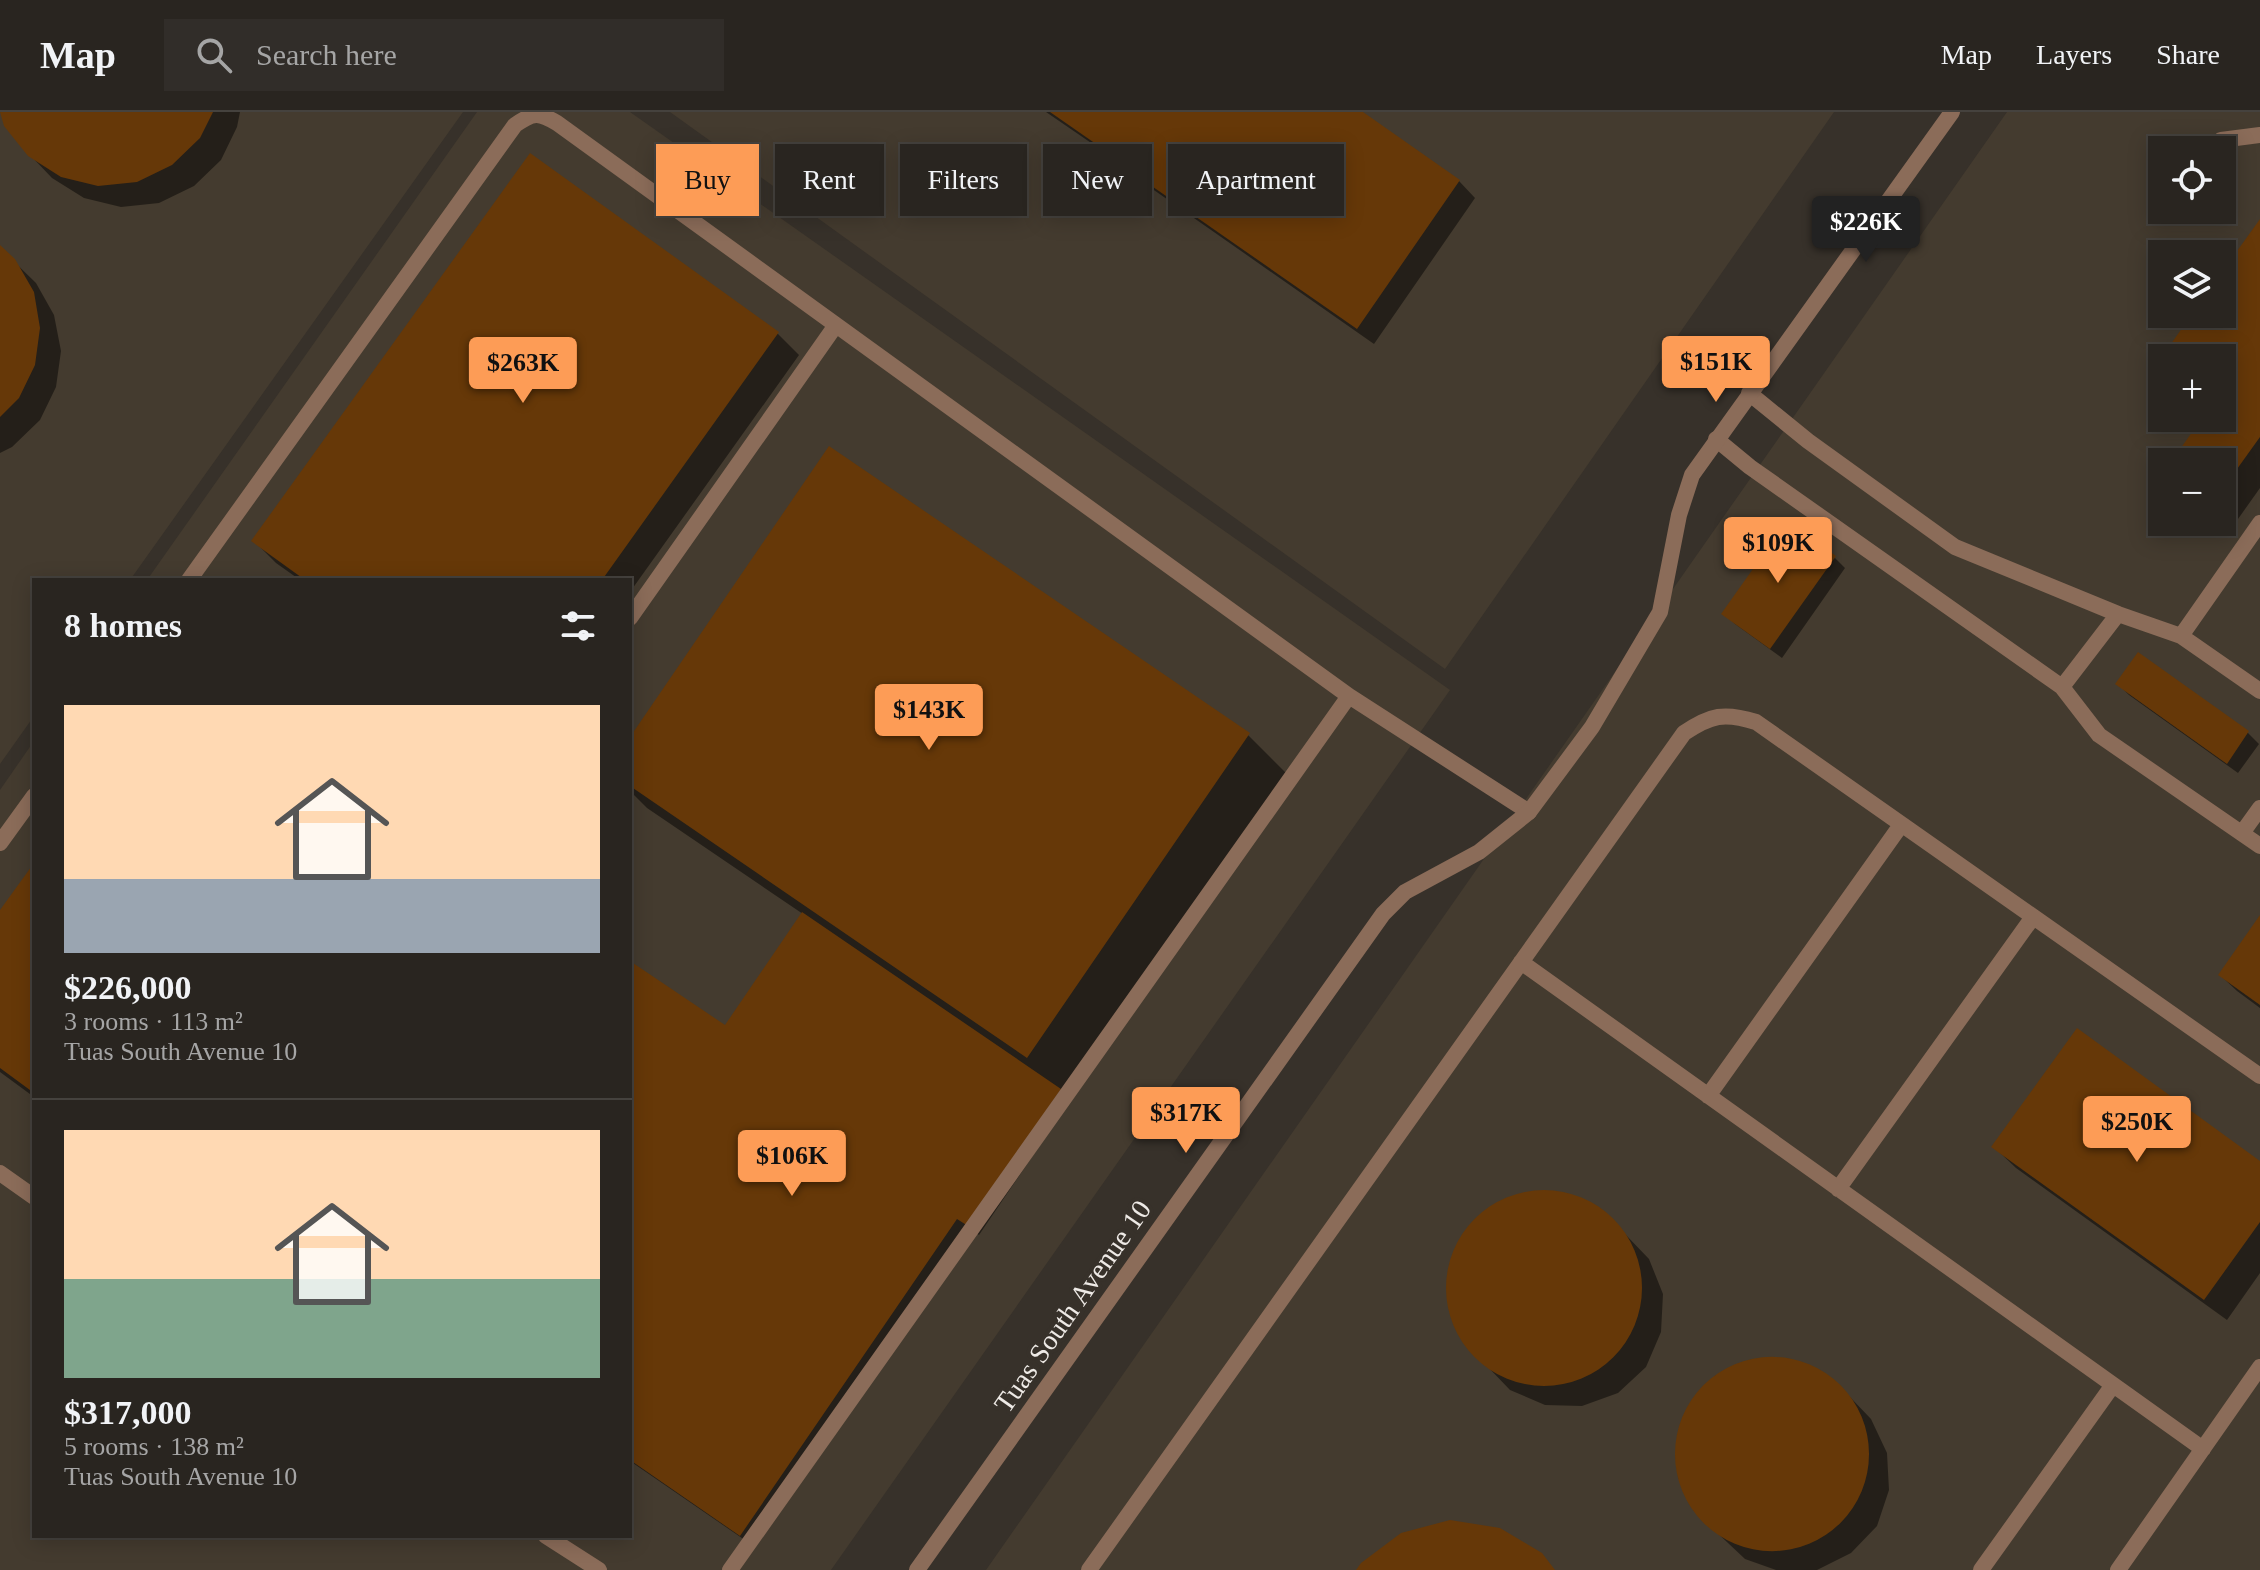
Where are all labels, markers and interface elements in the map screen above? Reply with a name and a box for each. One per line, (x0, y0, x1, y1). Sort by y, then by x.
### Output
search box (164, 19, 724, 91)
icon: search (192, 33, 236, 77)
text: Map (40, 34, 116, 76)
text: Search here (256, 38, 397, 71)
text: Map (1941, 39, 1992, 70)
text: Layers (2036, 39, 2112, 70)
text: Share (2156, 39, 2220, 70)
map controls (2148, 136, 2236, 536)
button: locate (2148, 136, 2236, 224)
chip: Buy (656, 144, 759, 216)
chip: Rent (775, 144, 884, 216)
chip: Filters (900, 144, 1027, 216)
chip: New (1043, 144, 1152, 216)
chip: Apartment (1168, 144, 1344, 216)
pin: $226K (1810, 196, 1922, 264)
text: $226K (1830, 207, 1902, 236)
button: layers (2148, 240, 2236, 328)
pin: $151K (1660, 336, 1772, 404)
pin: $263K (467, 337, 579, 405)
button: + (2148, 344, 2236, 432)
text: $151K (1680, 347, 1752, 376)
text: $263K (487, 348, 559, 377)
button: − (2148, 448, 2236, 536)
pin: $109K (1722, 517, 1834, 585)
text: $109K (1742, 528, 1814, 557)
icon: filters (556, 604, 600, 648)
text: 8 homes (64, 607, 182, 644)
pin: $143K (873, 684, 985, 752)
text: $143K (893, 695, 965, 724)
icon: home (260, 757, 404, 901)
text: $226,000 (64, 969, 192, 1006)
text: 3 rooms · 113 m² (64, 1007, 243, 1036)
text: Tuas South Avenue 10 (64, 1037, 297, 1066)
pin: $317K (1130, 1087, 1242, 1155)
pin: $250K (2081, 1096, 2193, 1164)
text: $317K (1150, 1098, 1222, 1127)
text: $250K (2101, 1107, 2173, 1136)
pin: $106K (736, 1130, 848, 1198)
text: $106K (756, 1141, 828, 1170)
icon: home (260, 1182, 404, 1326)
street label: Tuas South Avenue 10 (988, 1194, 1157, 1418)
text: $317,000 (64, 1394, 192, 1431)
text: 5 rooms · 138 m² (64, 1432, 244, 1461)
text: Tuas South Avenue 10 (64, 1462, 297, 1491)

